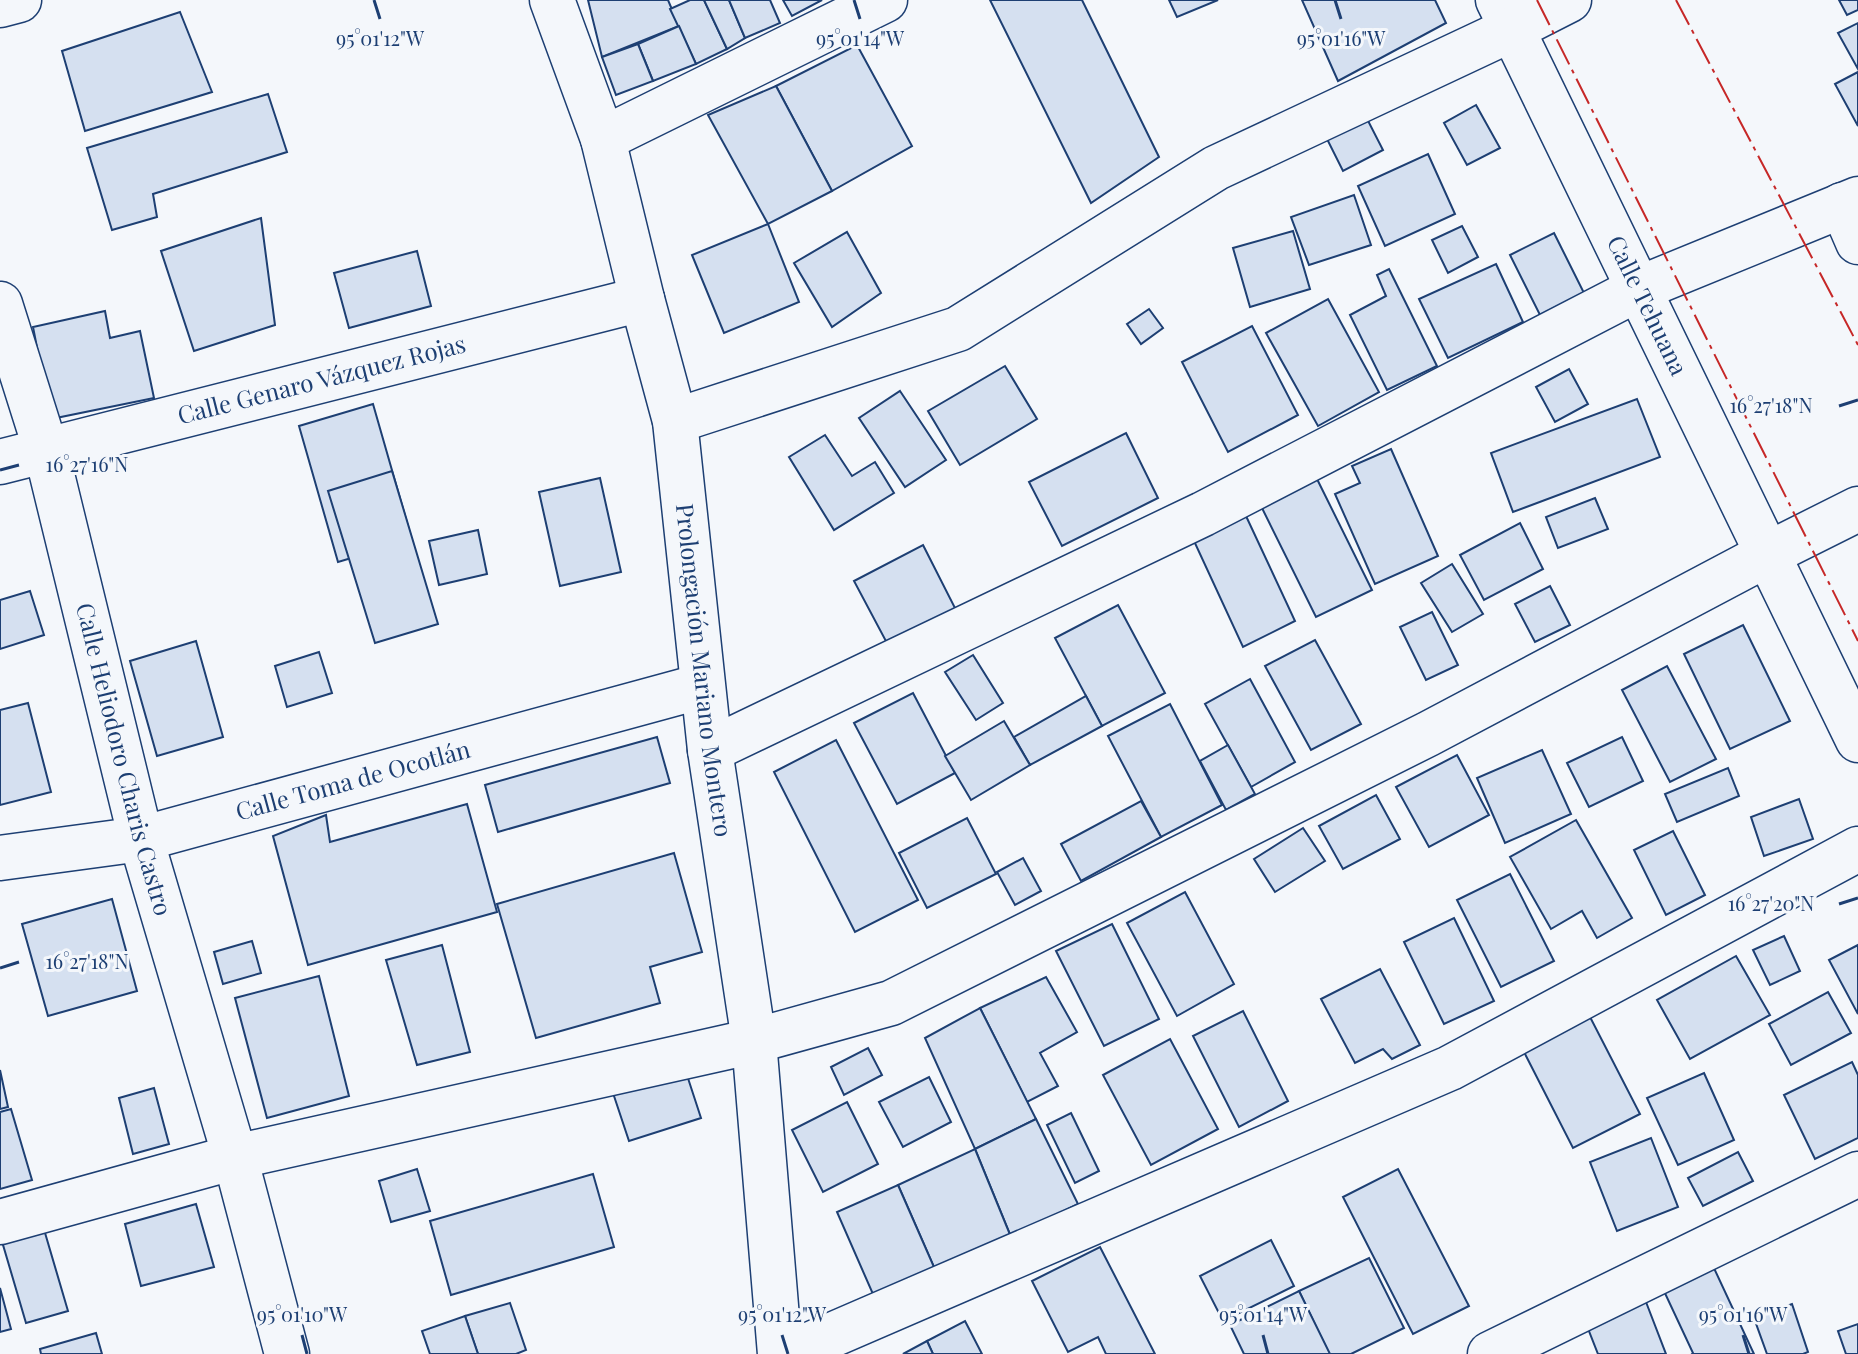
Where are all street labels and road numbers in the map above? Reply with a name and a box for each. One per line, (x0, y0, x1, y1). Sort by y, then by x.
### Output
street label: Calle Tehuana (1601, 230, 1696, 380)
street label: Calle Genaro Vázquez Rojas (174, 326, 469, 430)
street label: Prolongación Mariano Montero (670, 502, 741, 839)
street label: Calle Heliodoro Charis Castro (70, 599, 181, 919)
street label: Calle Toma de Ocotlán (232, 732, 473, 827)

